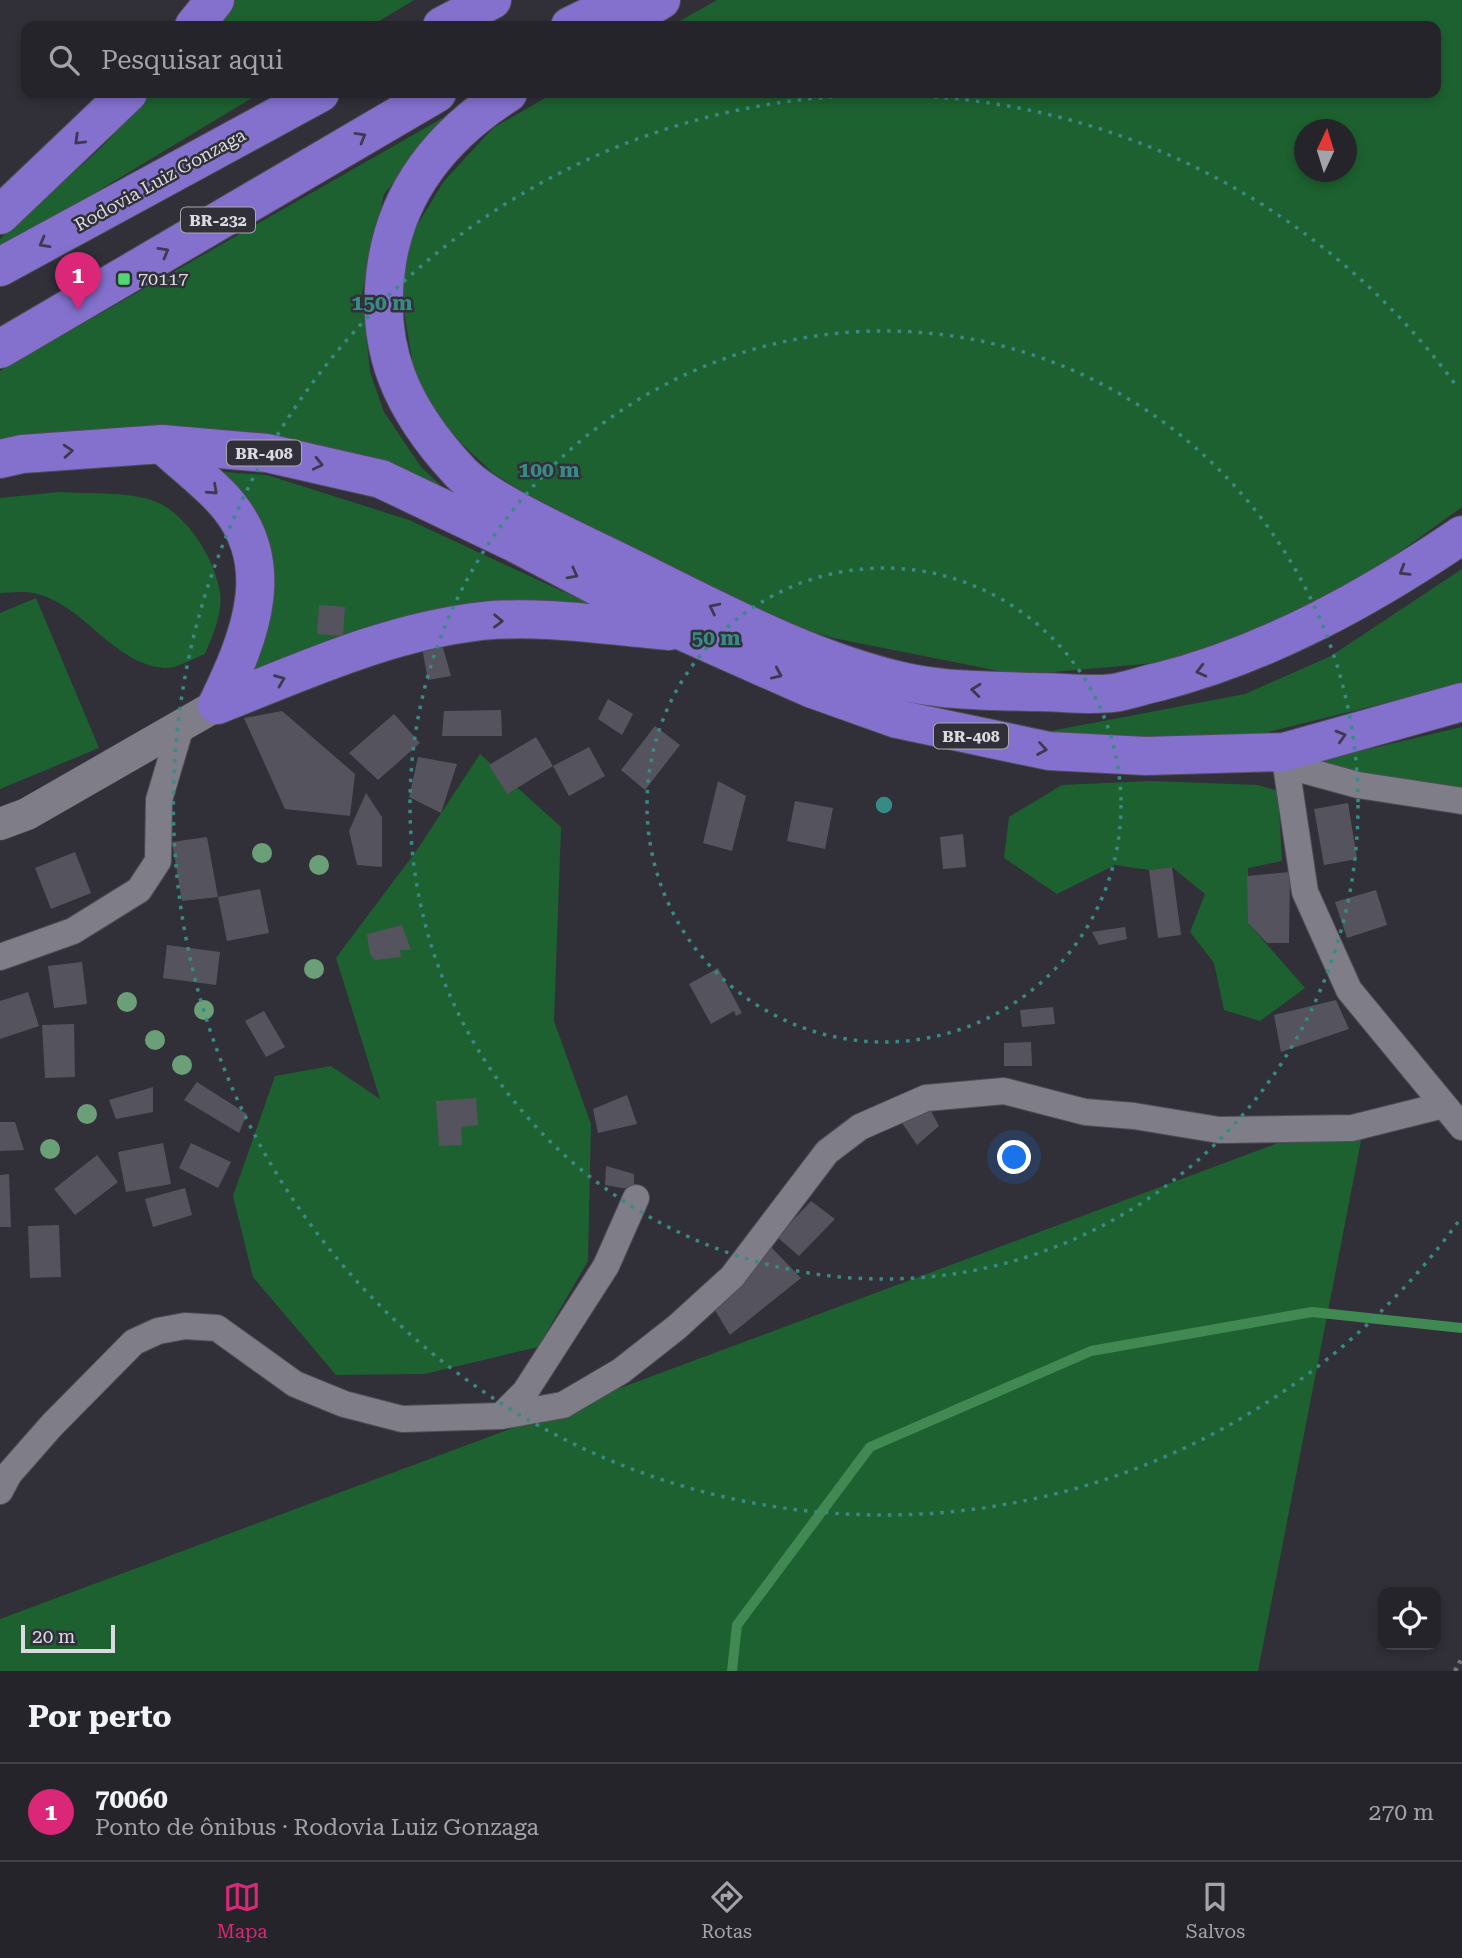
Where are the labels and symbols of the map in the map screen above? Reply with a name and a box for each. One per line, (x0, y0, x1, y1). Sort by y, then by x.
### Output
north arrow (1294, 119, 1357, 182)
street label: Rodovia Luiz Gonzaga (71, 124, 249, 235)
one-way arrow (74, 132, 87, 145)
one-way arrow (353, 133, 366, 146)
road number: BR-232 (181, 208, 255, 232)
one-way arrow (39, 235, 52, 248)
one-way arrow (157, 247, 169, 260)
pin: 1 (55, 252, 101, 310)
place label: 70117 (138, 268, 188, 289)
marker: 70117 (116, 271, 132, 287)
text: 150 m (352, 291, 412, 315)
road number: BR-408 (227, 440, 301, 466)
one-way arrow (62, 444, 73, 459)
one-way arrow (312, 456, 324, 471)
text: 100 m (519, 458, 579, 482)
one-way arrow (205, 481, 218, 494)
one-way arrow (1399, 563, 1412, 576)
one-way arrow (566, 565, 578, 579)
one-way arrow (709, 602, 721, 616)
one-way arrow (493, 613, 504, 629)
text: 50 m (691, 626, 741, 650)
one-way arrow (1195, 663, 1207, 677)
one-way arrow (770, 666, 782, 680)
one-way arrow (273, 674, 285, 688)
one-way arrow (970, 683, 981, 698)
road number: BR-408 (934, 723, 1008, 748)
one-way arrow (1334, 730, 1346, 745)
one-way arrow (1036, 741, 1048, 756)
centre of rings (872, 793, 896, 817)
your location (997, 1140, 1031, 1174)
scale bar (21, 1622, 116, 1654)

